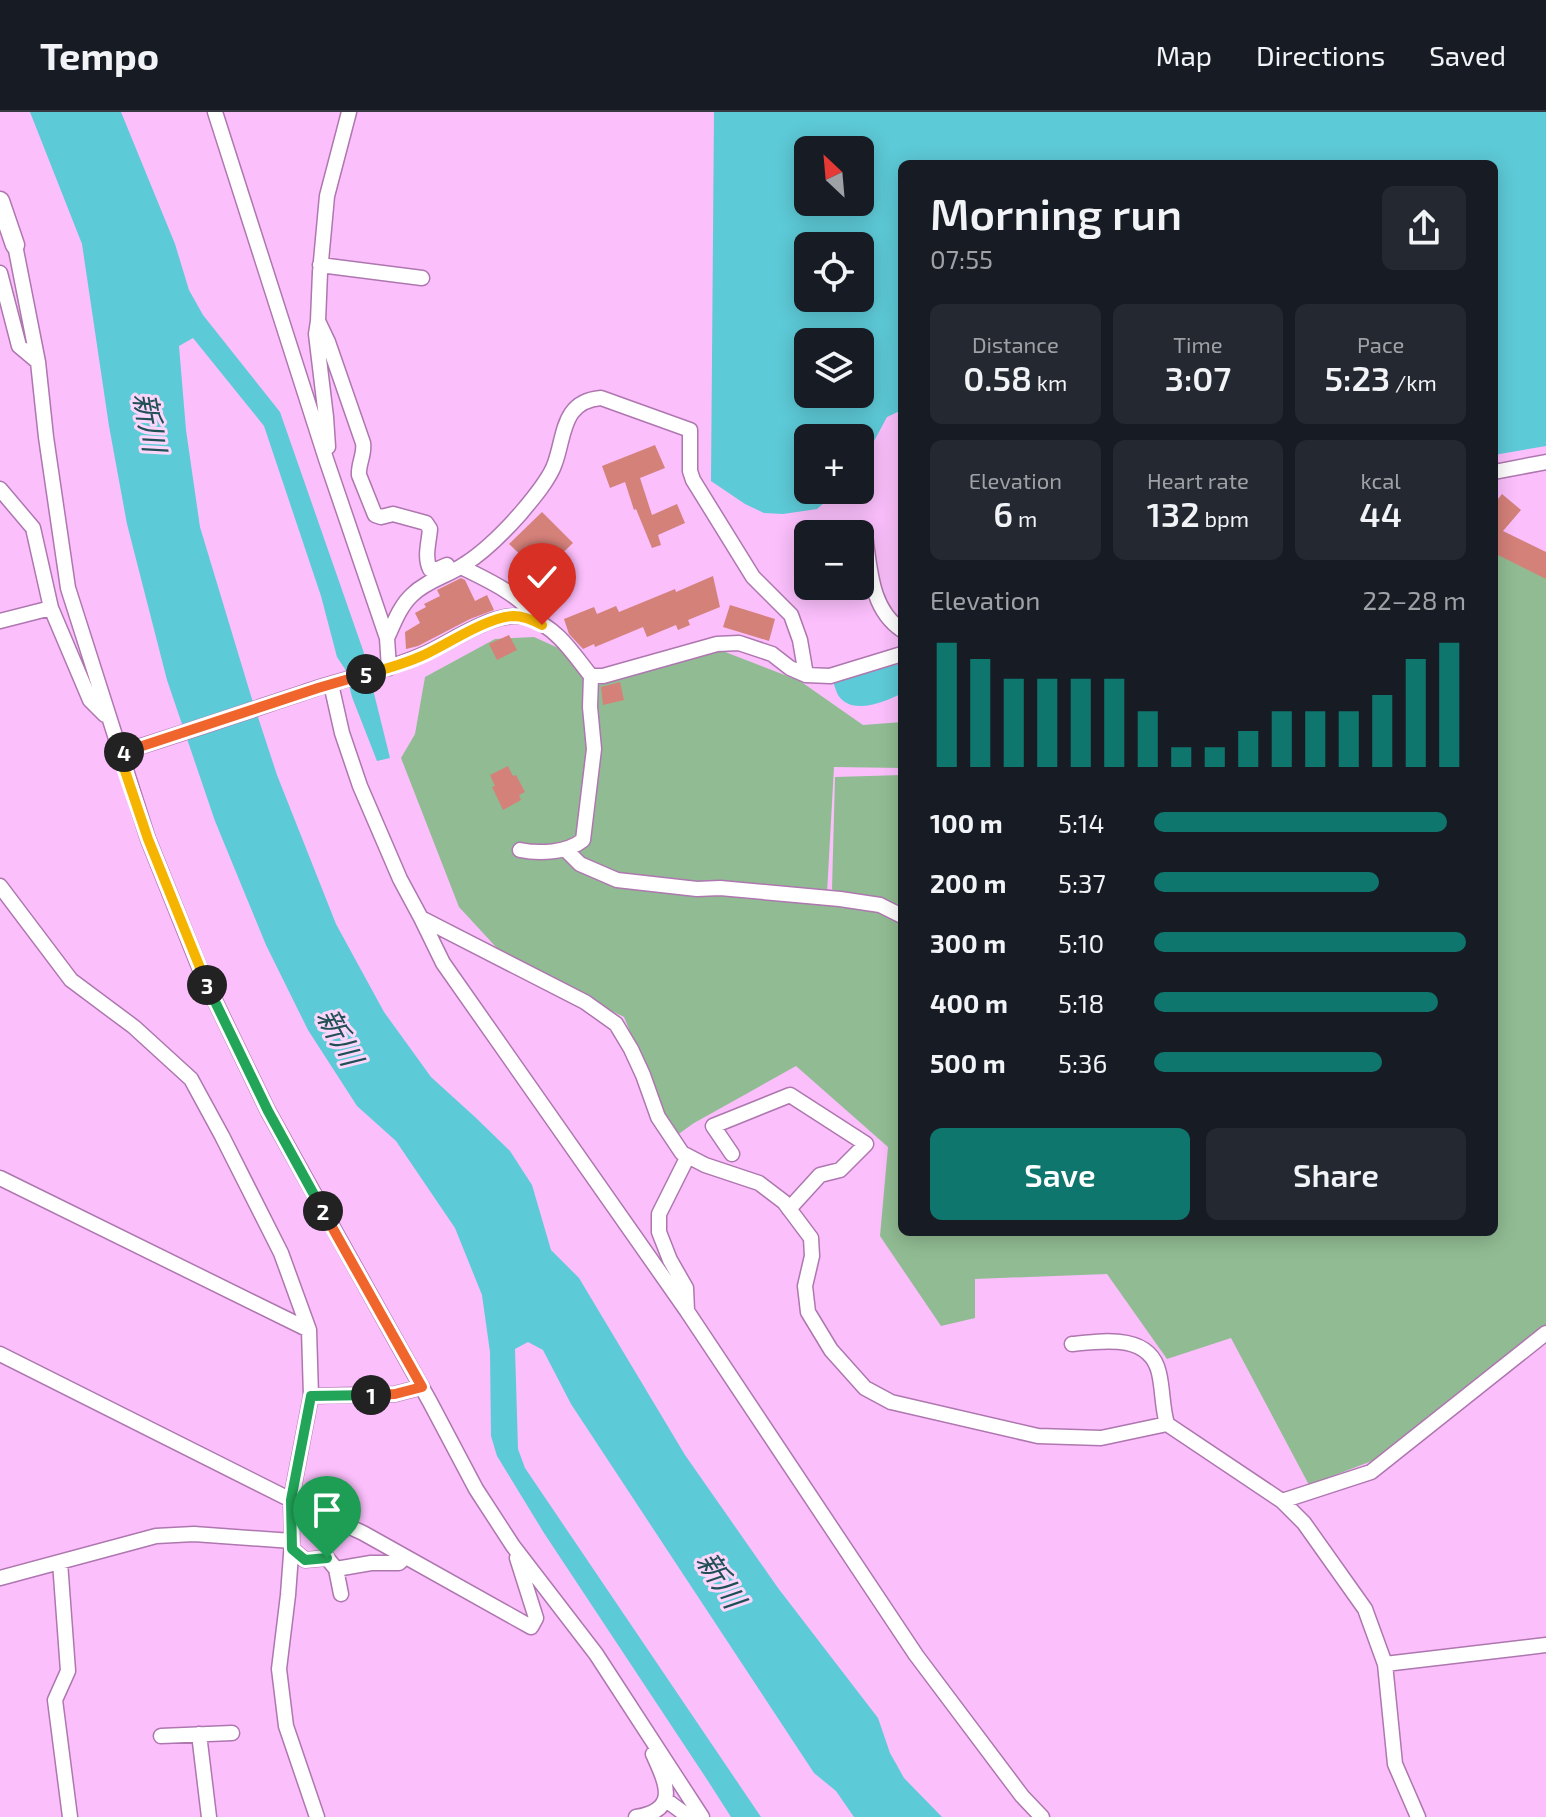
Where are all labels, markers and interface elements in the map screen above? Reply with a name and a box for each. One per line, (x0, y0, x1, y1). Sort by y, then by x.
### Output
text: Tempo (40, 32, 159, 78)
text: Map (1156, 38, 1212, 72)
text: Directions (1256, 38, 1385, 72)
text: Saved (1429, 38, 1506, 72)
north arrow (794, 136, 874, 216)
map controls (794, 136, 874, 600)
text: Morning run (930, 186, 1182, 239)
button: share (1382, 186, 1466, 270)
button: locate (794, 232, 874, 312)
text: 07:55 (930, 243, 993, 274)
button: layers (794, 328, 874, 408)
text: Distance (972, 331, 1059, 357)
text: Time (1173, 331, 1223, 357)
text: Pace (1357, 331, 1404, 357)
text: 0.58 (963, 357, 1032, 398)
text: 3:07 (1165, 357, 1231, 398)
text: 5:23 (1325, 357, 1390, 398)
text: km (1032, 369, 1067, 395)
text: /km (1390, 369, 1437, 395)
water label: 新川 (128, 389, 175, 458)
button: + (794, 424, 874, 504)
text: Elevation (969, 467, 1062, 493)
text: Heart rate (1147, 467, 1249, 493)
text: kcal (1361, 467, 1401, 493)
text: 6 (993, 493, 1013, 534)
text: 132 (1147, 493, 1200, 534)
text: 44 (1359, 493, 1402, 534)
text: m (1013, 505, 1037, 531)
text: bpm (1200, 505, 1249, 531)
button: − (794, 520, 874, 600)
pin (508, 543, 576, 625)
icon: check (520, 555, 564, 599)
text: Elevation (930, 584, 1040, 615)
text: 22–28 m (1362, 584, 1466, 615)
pin: 5 (346, 654, 386, 694)
text: 5 (360, 661, 372, 687)
pin: 4 (104, 732, 144, 772)
text: 4 (117, 739, 131, 765)
text: 100 m (930, 807, 1003, 838)
text: 5:14 (1058, 807, 1104, 838)
text: 200 m (930, 867, 1006, 898)
text: 5:37 (1058, 867, 1106, 898)
text: 300 m (930, 927, 1006, 958)
text: 5:10 (1058, 927, 1104, 958)
pin: 3 (187, 965, 227, 1005)
text: 3 (201, 972, 213, 998)
text: 400 m (930, 987, 1008, 1018)
text: 5:18 (1058, 987, 1104, 1018)
water label: 新川 (311, 1001, 372, 1074)
text: 500 m (930, 1047, 1006, 1078)
text: 5:36 (1058, 1047, 1107, 1078)
button: Save (930, 1128, 1190, 1220)
button: Share (1206, 1128, 1466, 1220)
pin: 2 (303, 1191, 343, 1231)
text: 2 (317, 1198, 329, 1224)
pin: 1 (351, 1375, 391, 1415)
text: 1 (366, 1382, 376, 1408)
pin (293, 1476, 361, 1558)
icon: arrive (305, 1488, 349, 1532)
water label: 新川 (691, 1544, 755, 1616)

